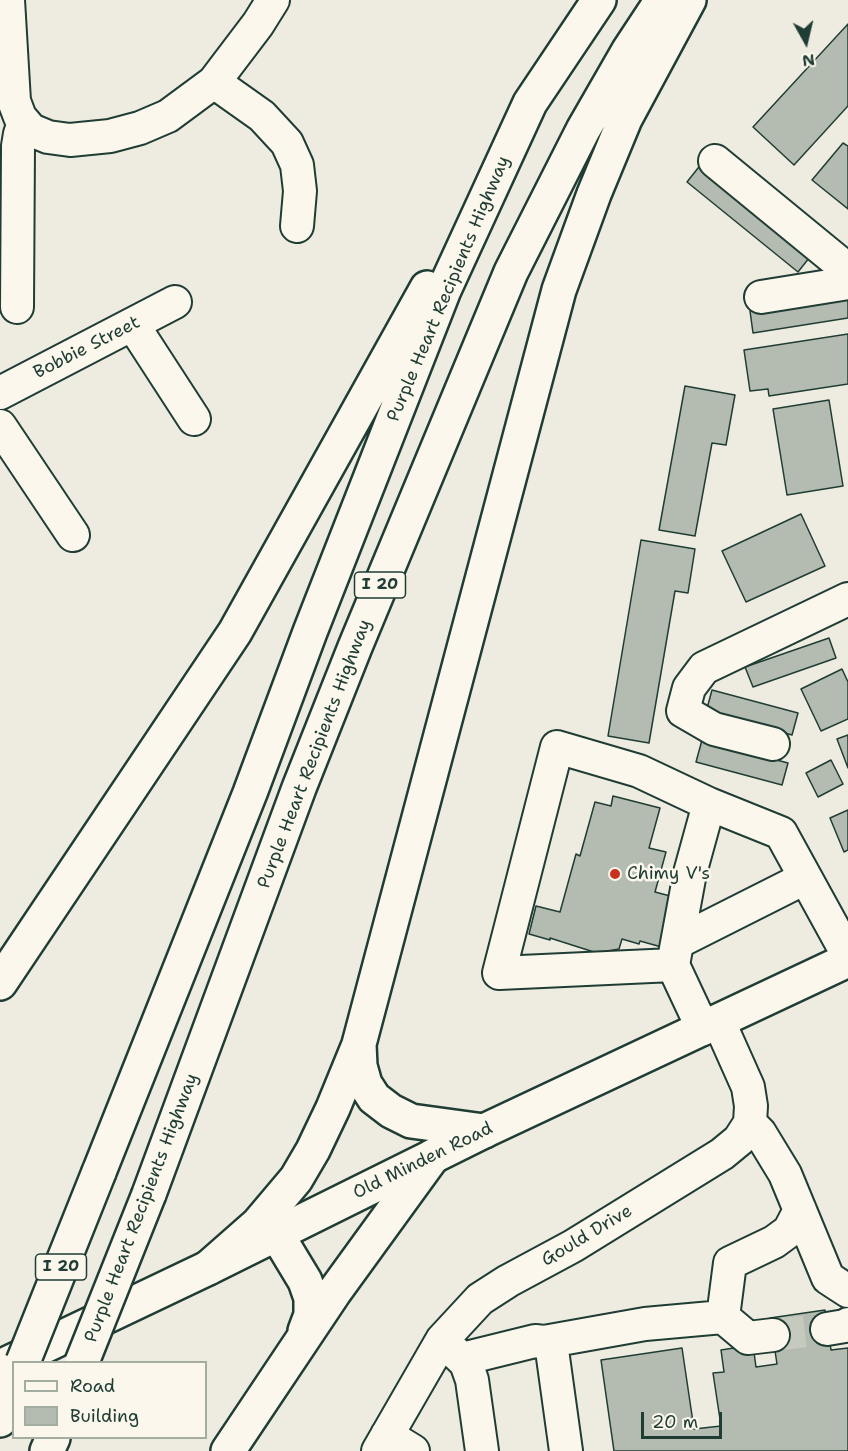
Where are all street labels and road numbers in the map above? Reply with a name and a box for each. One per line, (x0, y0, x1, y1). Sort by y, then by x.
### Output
street label: Purple Heart Recipients Highway (383, 153, 515, 425)
street label: Bobbie Street (30, 312, 144, 384)
road number: I 20 (354, 572, 406, 598)
street label: Purple Heart Recipients Highway (254, 616, 376, 892)
street label: Purple Heart Recipients Highway (81, 1070, 203, 1346)
street label: Old Minden Road (350, 1118, 496, 1204)
street label: Gould Drive (538, 1200, 636, 1272)
road number: I 20 (36, 1254, 86, 1280)

